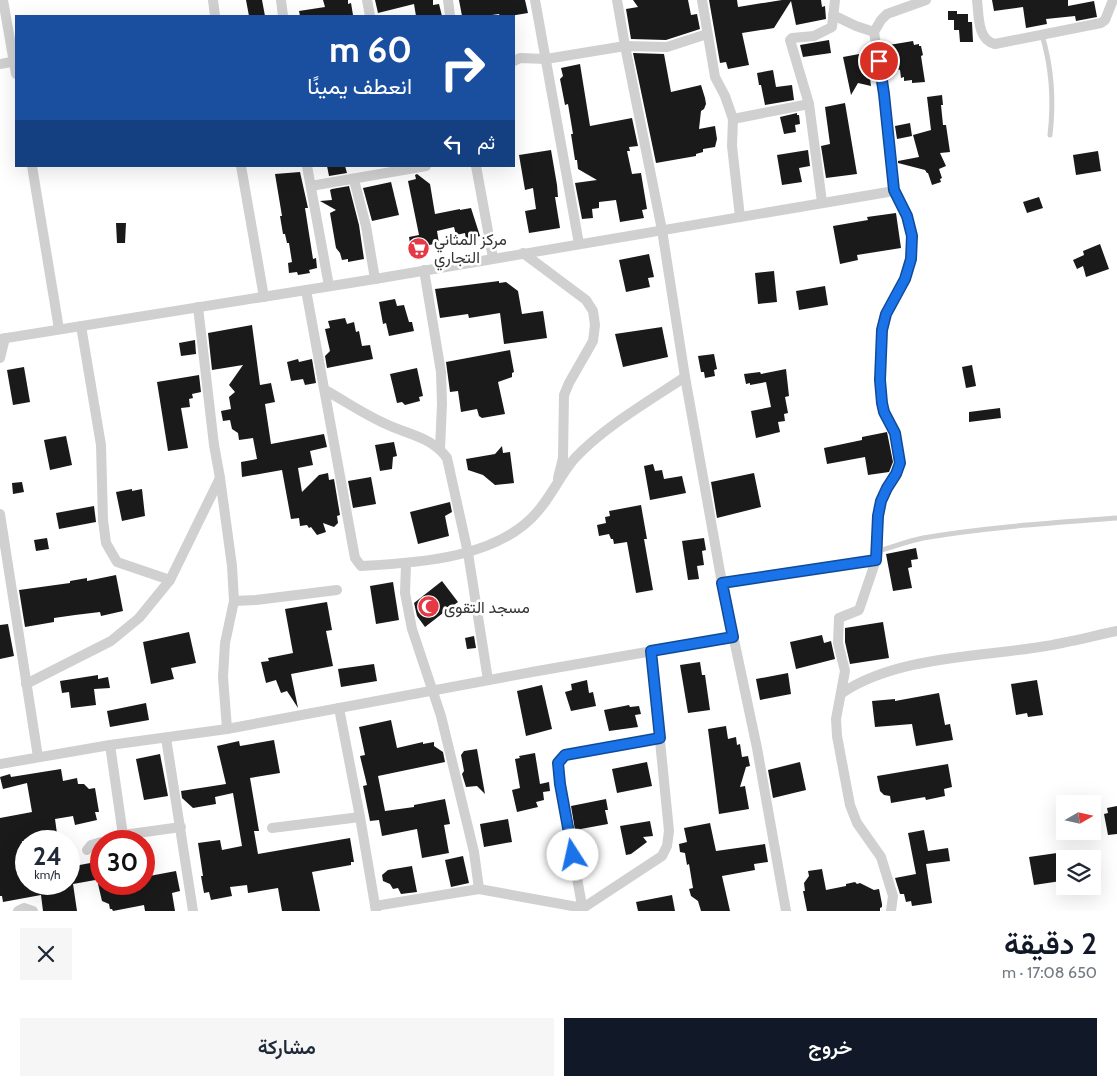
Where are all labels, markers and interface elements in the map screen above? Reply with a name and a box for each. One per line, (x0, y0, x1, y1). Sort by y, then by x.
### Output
text: 60 m (329, 28, 412, 71)
icon: right (430, 35, 495, 100)
pin (858, 40, 900, 82)
icon: arrive (865, 47, 893, 75)
text: انعطف يمينًا (307, 73, 412, 100)
icon: left (439, 130, 467, 158)
text: ثم (477, 131, 495, 154)
place label: مركز المثاني التجاري (434, 230, 507, 271)
supermarket icon: مركز المثاني التجاري (406, 236, 430, 260)
mosque icon: مسجد التقوى (416, 595, 440, 619)
place label: مسجد التقوى (444, 598, 530, 618)
north arrow (1056, 795, 1101, 840)
map controls (1056, 795, 1101, 895)
position arrow (546, 828, 598, 880)
speed limit sign: 30 (90, 830, 155, 895)
text: 24 (33, 841, 62, 871)
button: layers (1056, 850, 1101, 895)
text: km/h (34, 867, 61, 882)
text: 2 دقيقة (1004, 925, 1097, 962)
button: close (20, 928, 72, 980)
text: 650 m · 17:08 (1002, 963, 1097, 982)
button: مشاركة (20, 1018, 554, 1076)
button: خروج (564, 1018, 1097, 1076)

